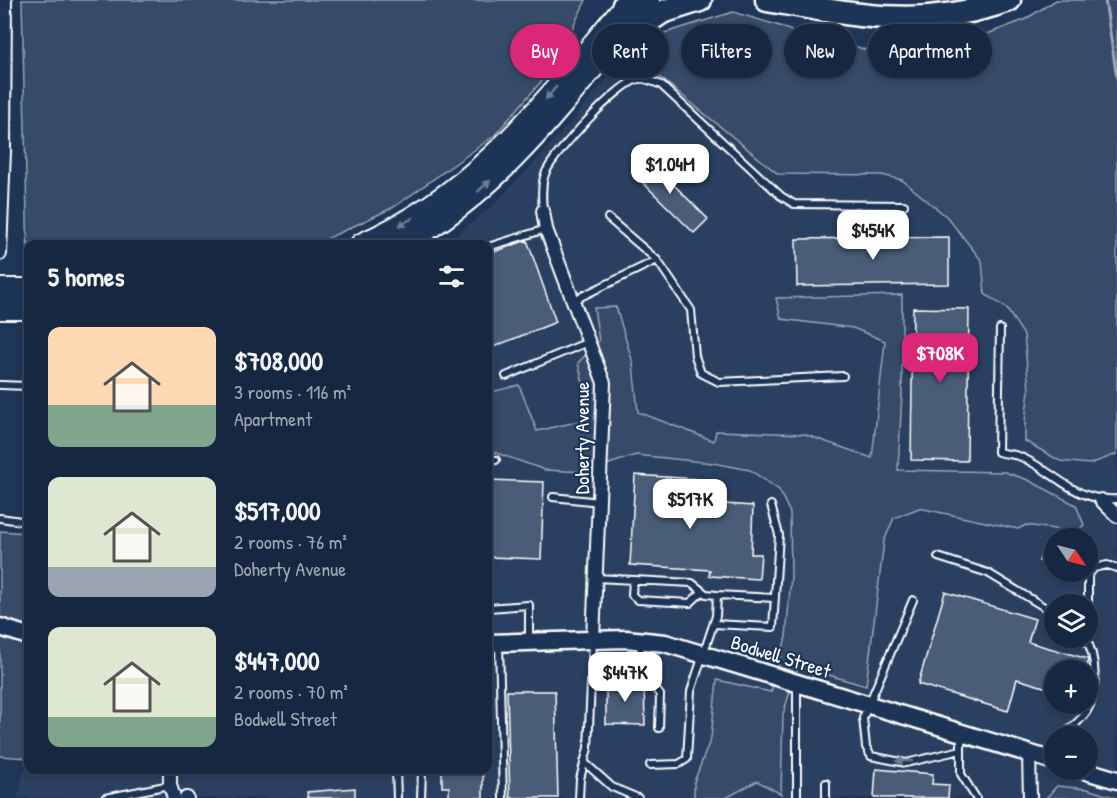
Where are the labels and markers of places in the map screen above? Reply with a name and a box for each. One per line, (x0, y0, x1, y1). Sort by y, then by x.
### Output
pin: $1.04M (621, 144, 719, 195)
pin: $454K (831, 210, 915, 261)
pin: $708K (898, 333, 982, 384)
pin: $517K (648, 479, 732, 530)
pin: $447K (583, 652, 667, 703)

